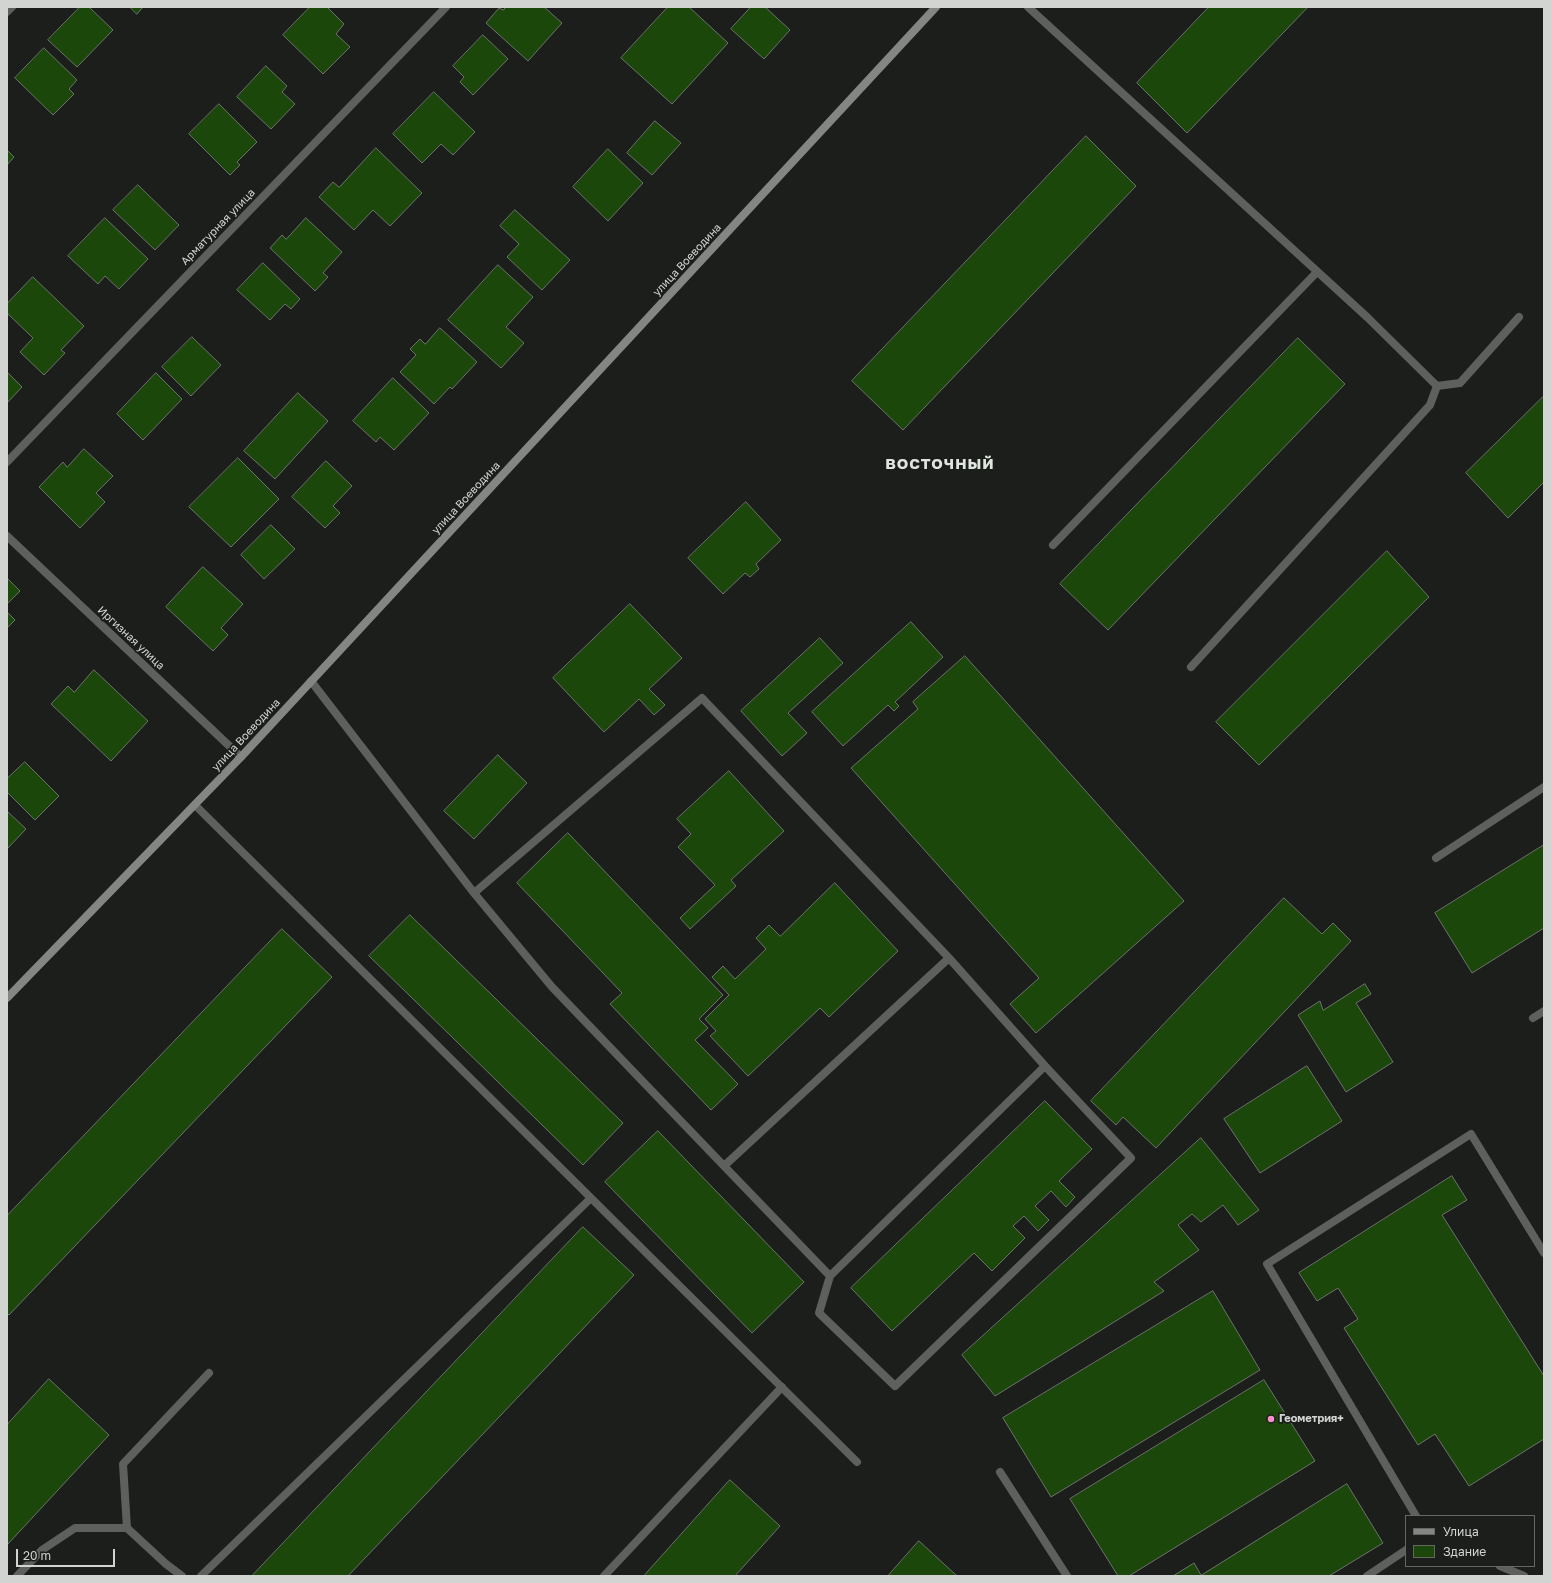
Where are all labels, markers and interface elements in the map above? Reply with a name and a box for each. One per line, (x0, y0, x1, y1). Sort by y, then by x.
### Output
street label: Арматурная улица (178, 186, 258, 268)
street label: улица Воеводина (650, 221, 724, 299)
district label: ВОСТОЧНЫЙ (885, 455, 995, 473)
street label: улица Воеводина (429, 459, 503, 537)
street label: Иргизная улица (95, 604, 167, 672)
street label: улица Воеводина (209, 696, 283, 774)
place label: Геометрия+ (1279, 1412, 1344, 1426)
marker: Геометрия+ (1266, 1414, 1276, 1424)
legend (1405, 1515, 1535, 1567)
text: Улица (1443, 1524, 1479, 1539)
scale bar (18, 1541, 117, 1567)
text: Здание (1443, 1544, 1486, 1559)
text: 20 m (23, 1548, 51, 1563)

